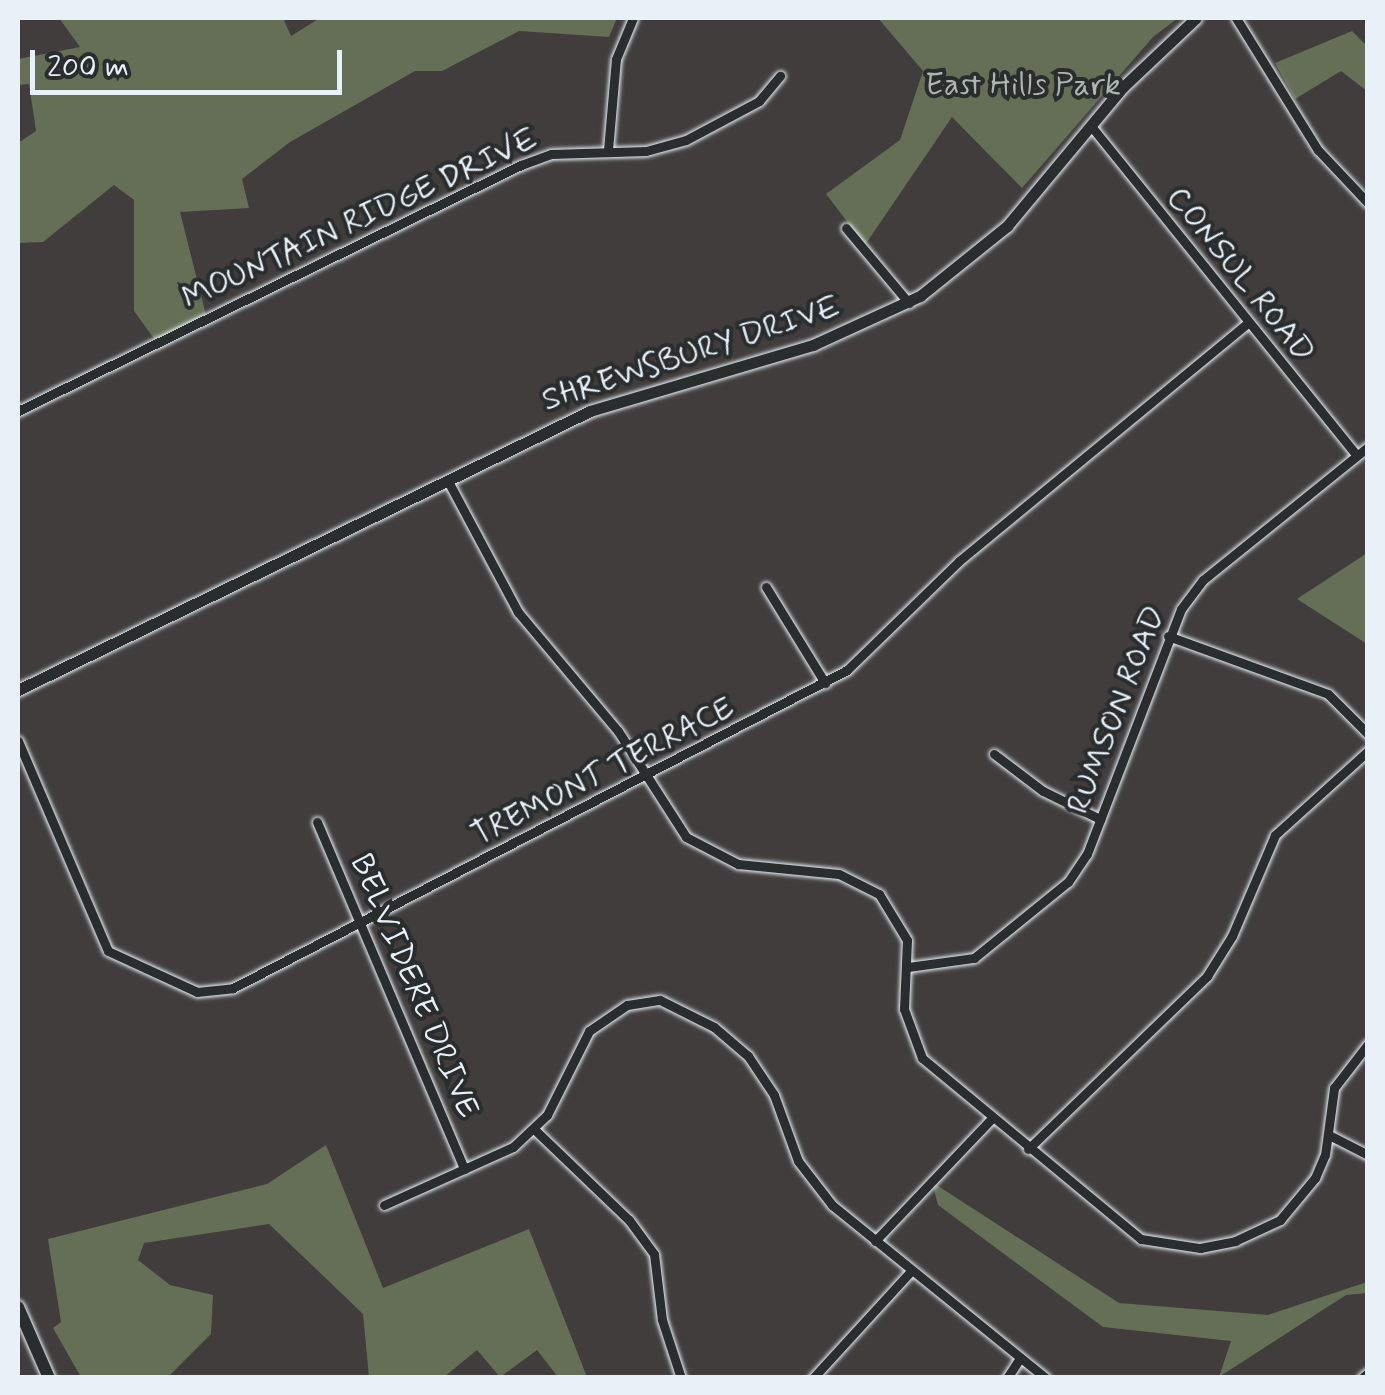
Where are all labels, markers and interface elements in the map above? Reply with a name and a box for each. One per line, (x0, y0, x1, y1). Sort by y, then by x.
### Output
scale bar (35, 30, 348, 92)
text: 200 m (47, 48, 129, 87)
park label: East Hills Park (926, 66, 1120, 104)
street label: MOUNTAIN RIDGE DRIVE (175, 119, 545, 319)
street label: CONSUL ROAD (1158, 180, 1322, 370)
street label: SHREWSBURY DRIVE (536, 287, 846, 421)
street label: RUMSON ROAD (1060, 601, 1174, 819)
street label: TREMONT TERRACE (465, 689, 741, 855)
street label: BELVIDERE DRIVE (340, 846, 488, 1126)

